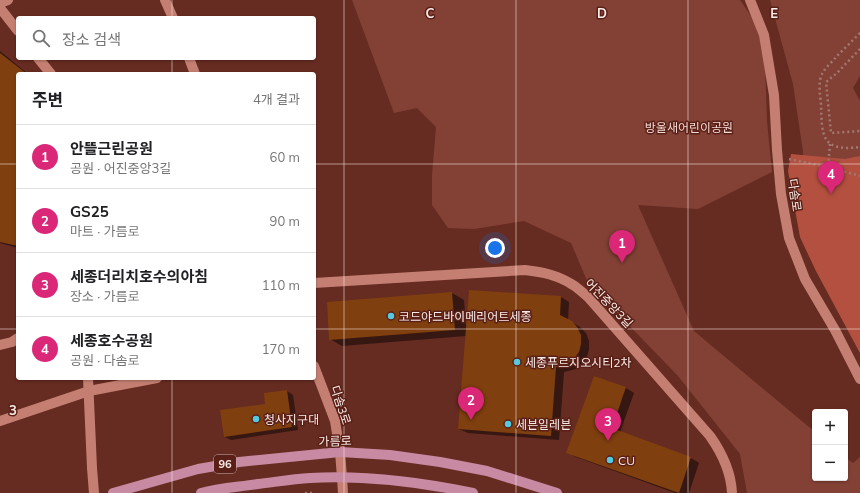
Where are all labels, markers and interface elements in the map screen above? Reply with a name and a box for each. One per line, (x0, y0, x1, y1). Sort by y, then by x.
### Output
text: C (426, 5, 435, 21)
text: D (597, 5, 607, 21)
text: E (770, 5, 778, 21)
search box (16, 16, 316, 60)
icon: search (30, 27, 52, 49)
text: 장소 검색 (62, 30, 121, 49)
text: 주변 (32, 89, 63, 110)
text: 4개 결과 (253, 91, 300, 107)
park label: 방울새어린이공원 (645, 120, 733, 135)
text: 안뜰근린공원 (70, 139, 153, 158)
text: 1 (41, 149, 49, 165)
text: 60 m (270, 149, 300, 165)
text: 공원 · 어진중앙3길 (70, 160, 171, 176)
pin: 4 (818, 161, 844, 194)
street label: 다솜로 (785, 178, 805, 212)
text: GS25 (70, 202, 109, 221)
text: 2 (41, 213, 49, 229)
text: 90 m (270, 213, 300, 229)
text: 마트 · 가름로 (70, 223, 140, 239)
pin: 1 (609, 230, 635, 263)
your location (485, 238, 505, 258)
text: 세종더리치호수의아침 (70, 267, 208, 286)
street label: 어진중앙3길 (582, 275, 636, 331)
text: 3 (41, 277, 49, 293)
text: 110 m (262, 277, 300, 293)
text: 장소 · 가름로 (70, 288, 140, 304)
place label: 코드야드바이메리어트세종 (399, 309, 531, 324)
marker: 코드야드바이메리어트세종 (386, 311, 396, 321)
text: 세종호수공원 (70, 331, 153, 350)
text: 4 (41, 341, 49, 357)
text: 170 m (262, 341, 300, 357)
text: 공원 · 다솜로 (70, 352, 140, 368)
place label: 세종푸르지오시티2차 (525, 355, 632, 370)
marker: 세종푸르지오시티2차 (512, 357, 522, 367)
street label: 다솜3로 (328, 384, 354, 426)
pin: 2 (458, 387, 484, 420)
text: 3 (9, 402, 17, 418)
pin: 3 (595, 408, 621, 441)
map controls (812, 409, 848, 481)
button: + (812, 409, 848, 445)
place label: 청사지구대 (264, 412, 319, 427)
marker: 청사지구대 (251, 414, 261, 424)
place label: 세븐일레븐 (516, 417, 571, 432)
marker: 세븐일레븐 (503, 419, 513, 429)
street label: 가름로 (318, 433, 352, 449)
button: − (812, 445, 848, 481)
place label: CU (618, 453, 635, 468)
road number: 96 (214, 455, 236, 473)
marker: CU (605, 455, 615, 465)

